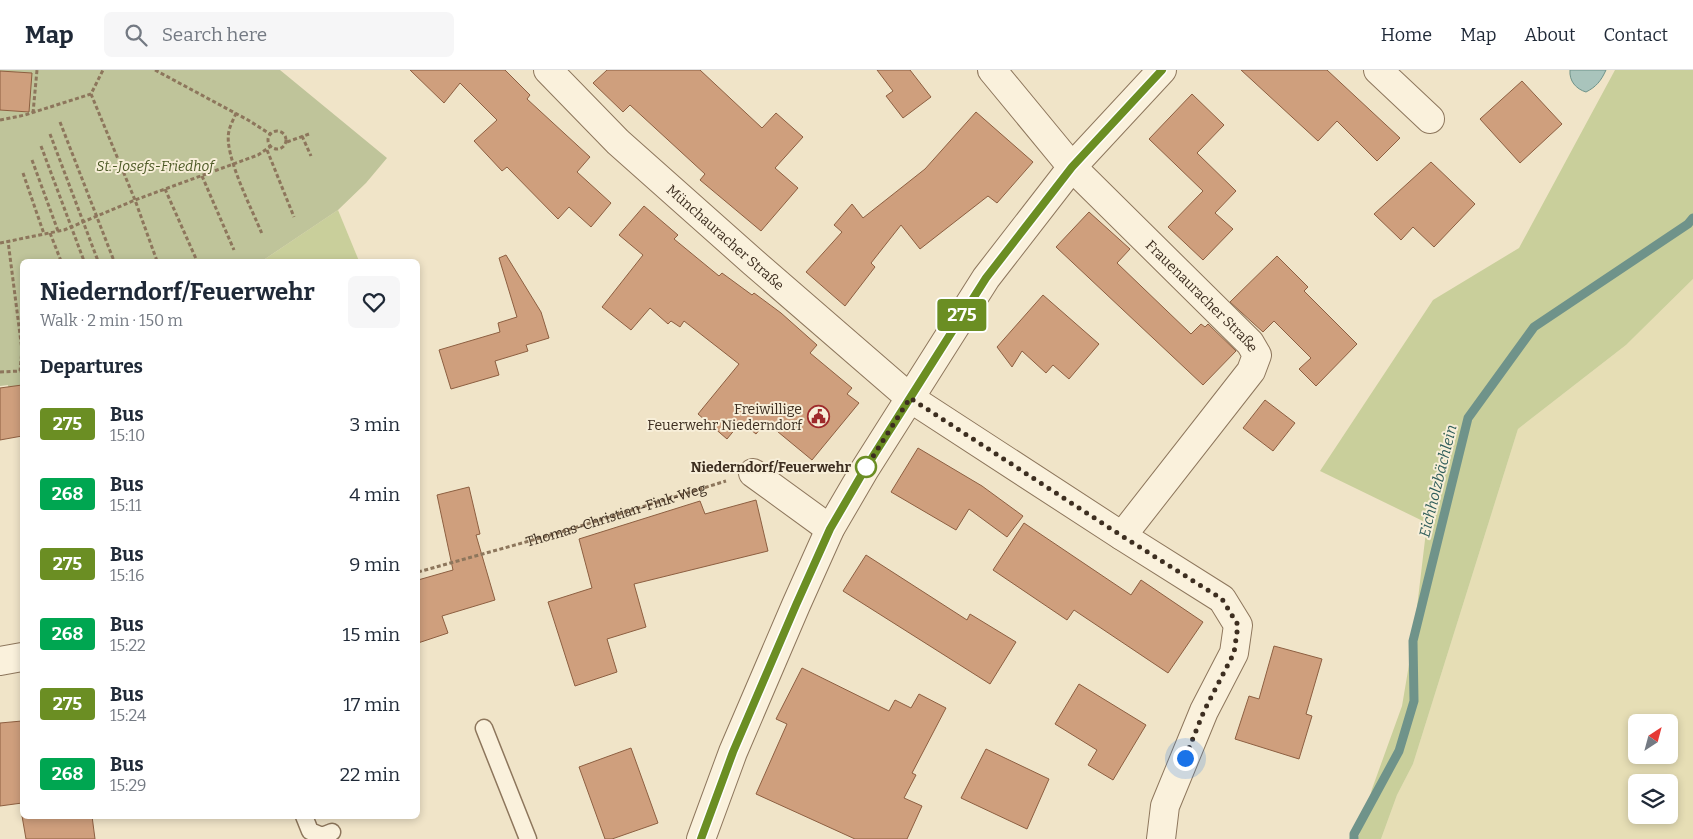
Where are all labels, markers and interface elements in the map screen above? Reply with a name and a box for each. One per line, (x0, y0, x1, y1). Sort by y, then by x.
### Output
search box (104, 12, 454, 57)
text: Map (25, 21, 74, 49)
icon: search (122, 21, 150, 49)
text: Search here (162, 23, 267, 46)
text: Home (1381, 24, 1432, 46)
text: Map (1460, 24, 1496, 46)
text: About (1524, 24, 1575, 46)
text: Contact (1603, 24, 1668, 46)
park label: St.-Josefs-Friedhof (96, 158, 216, 175)
street label: Münchauracher Straße (663, 181, 787, 294)
street label: Frauenauracher Straße (1142, 237, 1261, 355)
button: heart (348, 276, 400, 328)
text: Niederndorf/Feuerwehr (40, 278, 315, 306)
line badge: 275 (933, 299, 991, 331)
text: 275 (947, 304, 977, 326)
text: Walk · 2 min · 150 m (40, 311, 183, 330)
text: Departures (40, 355, 143, 378)
place label: Freiwillige Feuerwehr Niederndorf (647, 401, 803, 434)
text: Bus (110, 403, 144, 426)
public building icon: Freiwillige Feuerwehr Niederndorf (806, 405, 830, 429)
text: 275 (53, 413, 82, 435)
text: 3 min (350, 413, 400, 436)
water label: Eichholzbächlein (1415, 423, 1461, 539)
text: 15:10 (110, 426, 145, 445)
marker: Niederndorf/Feuerwehr (855, 456, 877, 478)
place label: Niederndorf/Feuerwehr (691, 459, 851, 476)
text: Bus (110, 473, 144, 496)
street label: Thomas-Christian-Fink-Weg (524, 480, 708, 551)
text: 268 (52, 483, 83, 505)
text: 4 min (349, 483, 400, 506)
text: 15:11 (110, 496, 141, 515)
text: Bus (110, 543, 144, 566)
text: 275 (53, 553, 82, 575)
text: 9 min (349, 553, 400, 576)
text: 15:16 (110, 566, 144, 585)
text: Bus (110, 613, 144, 636)
text: 268 (52, 623, 83, 645)
text: 15 min (343, 623, 400, 646)
text: 15:22 (110, 636, 146, 655)
text: Bus (110, 683, 144, 706)
text: 275 (53, 693, 82, 715)
text: 17 min (343, 693, 400, 716)
text: 15:24 (110, 706, 146, 725)
north arrow (1628, 714, 1678, 764)
map controls (1628, 714, 1678, 824)
your location (1173, 746, 1198, 771)
text: Bus (110, 753, 144, 776)
text: 268 (52, 763, 83, 785)
text: 22 min (340, 763, 400, 786)
button: layers (1628, 774, 1678, 824)
text: 15:29 (110, 776, 147, 795)

